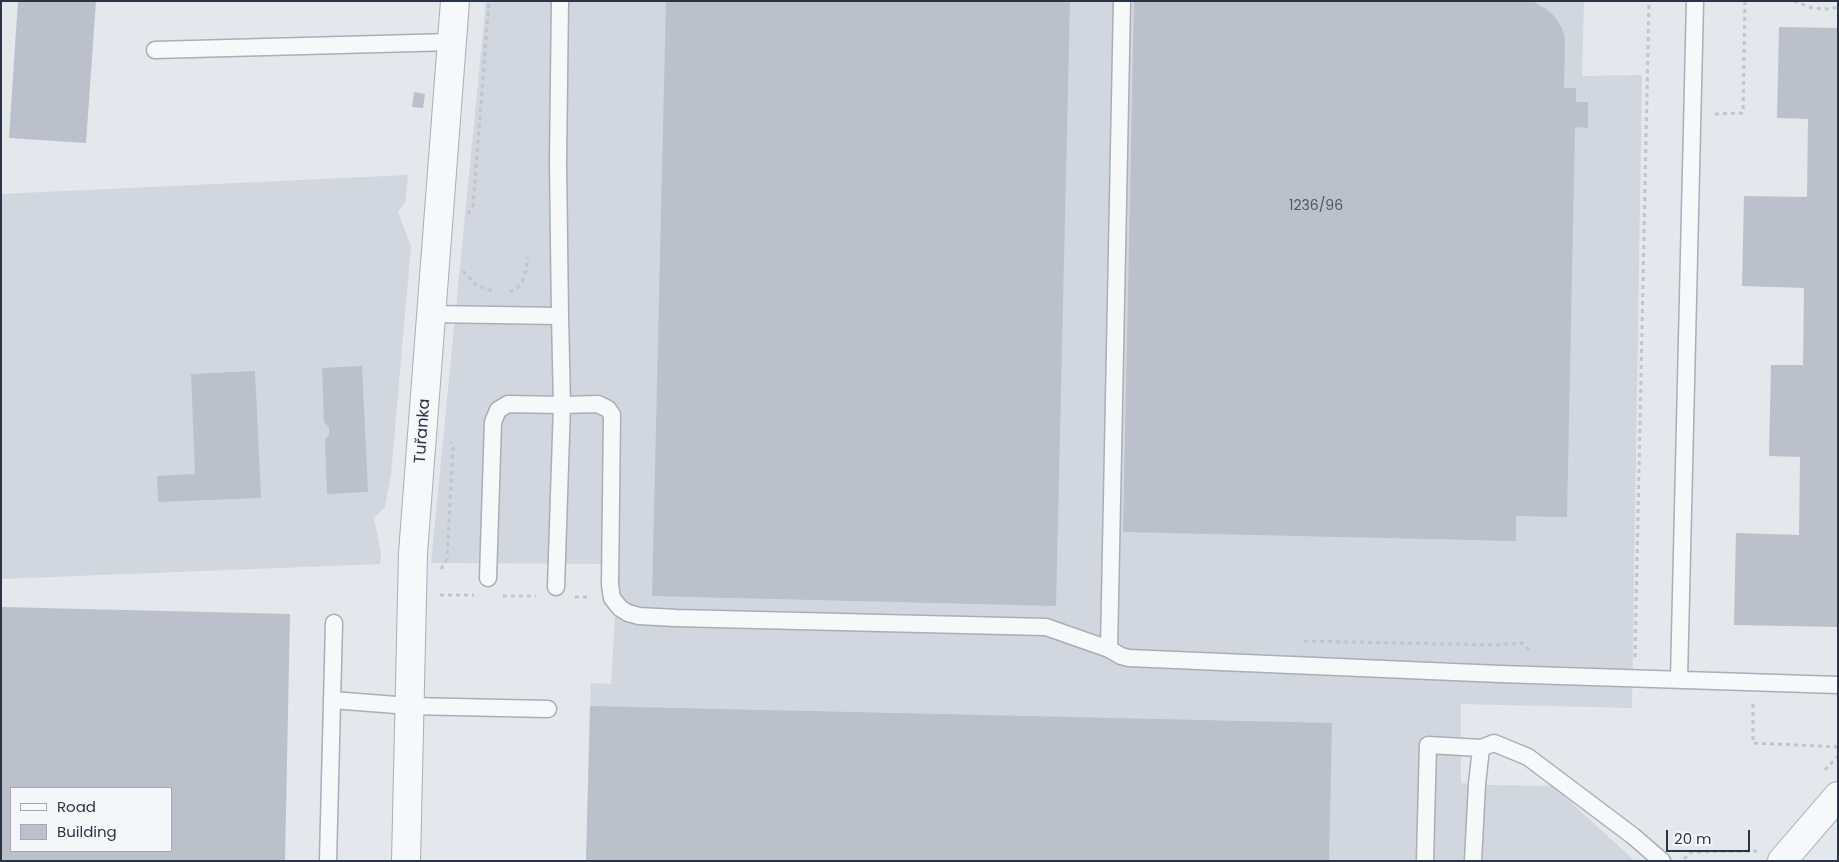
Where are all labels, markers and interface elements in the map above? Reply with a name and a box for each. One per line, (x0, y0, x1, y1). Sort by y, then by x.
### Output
house number: 1236/96 (1289, 198, 1343, 214)
street label: Tuřanka (411, 398, 435, 464)
legend (10, 787, 172, 852)
text: Road (57, 796, 96, 817)
scale bar (1669, 820, 1753, 852)
text: Building (57, 821, 117, 842)
text: 20 m (1674, 828, 1712, 849)

